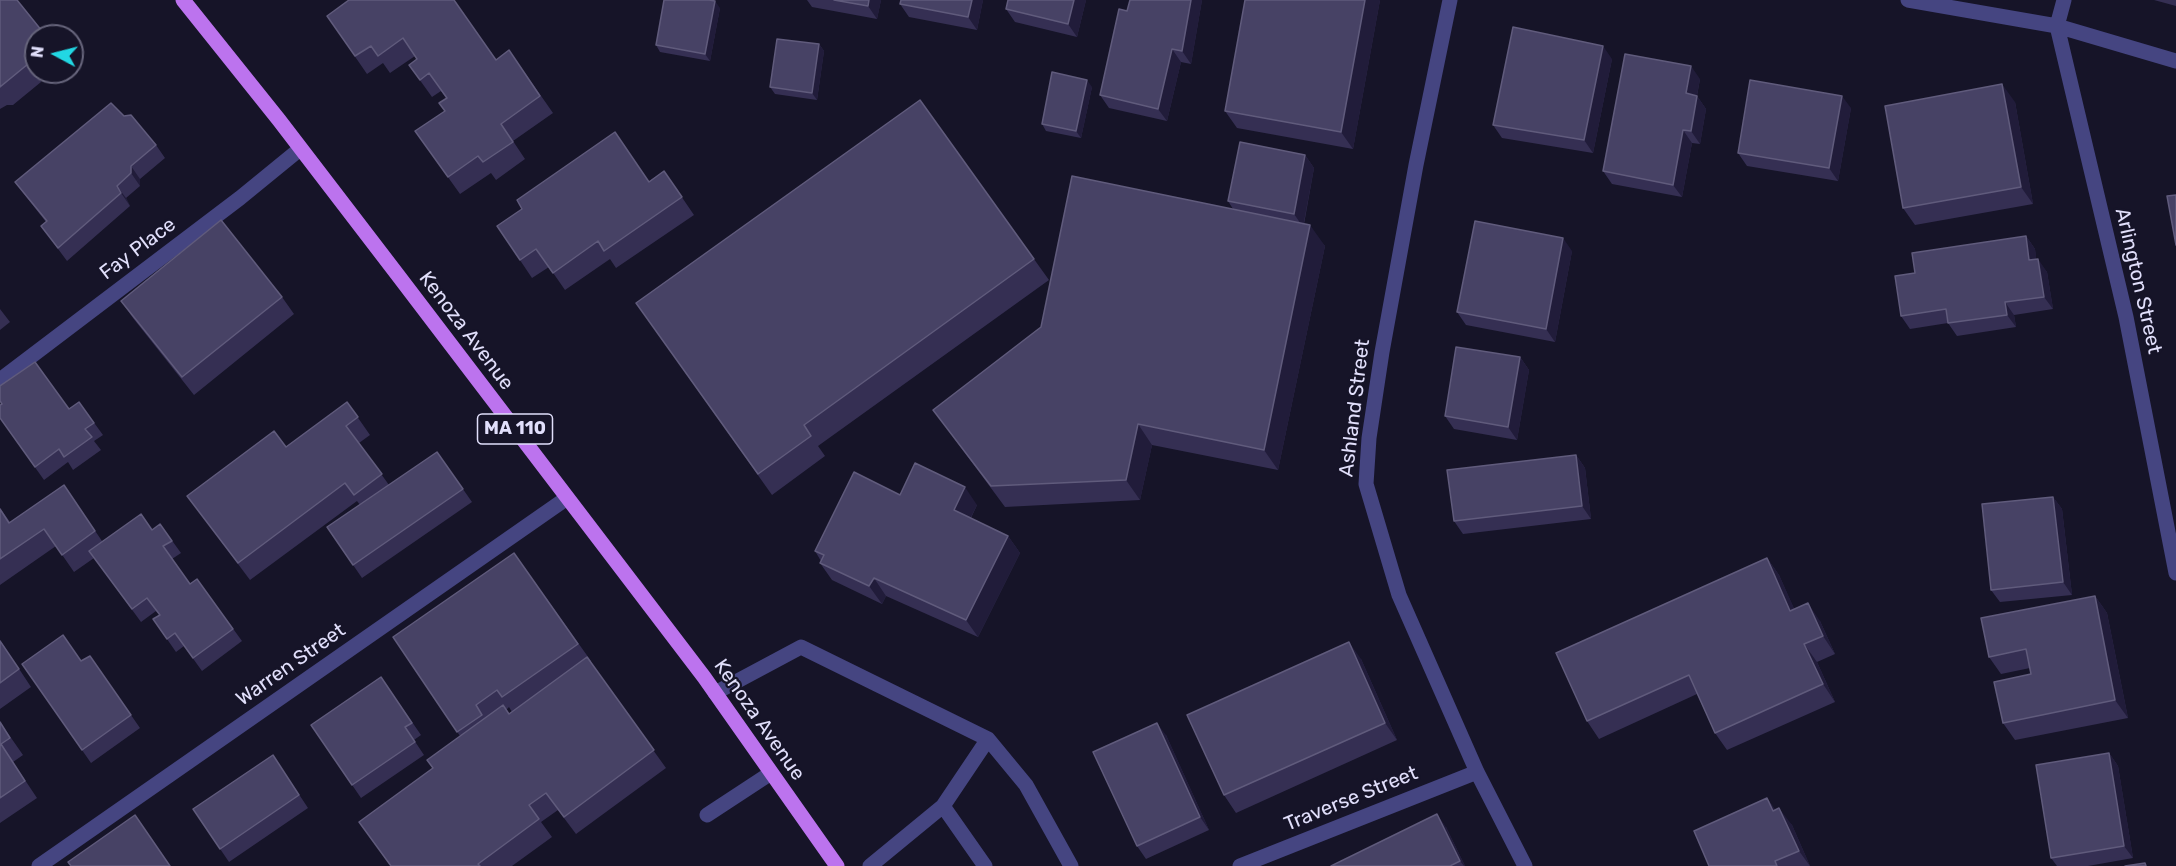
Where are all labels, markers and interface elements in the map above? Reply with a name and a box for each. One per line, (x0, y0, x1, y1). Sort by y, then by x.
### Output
north arrow (24, 24, 84, 84)
text: N (27, 45, 48, 59)
street label: Arlington Street (2110, 206, 2166, 356)
street label: Fay Place (95, 213, 181, 285)
street label: Kenoza Avenue (414, 267, 518, 395)
street label: Ashland Street (1335, 338, 1375, 478)
road number: MA 110 (478, 414, 552, 444)
street label: Warren Street (232, 619, 350, 711)
street label: Kenoza Avenue (708, 655, 810, 785)
street label: Traverse Street (1281, 761, 1421, 837)

